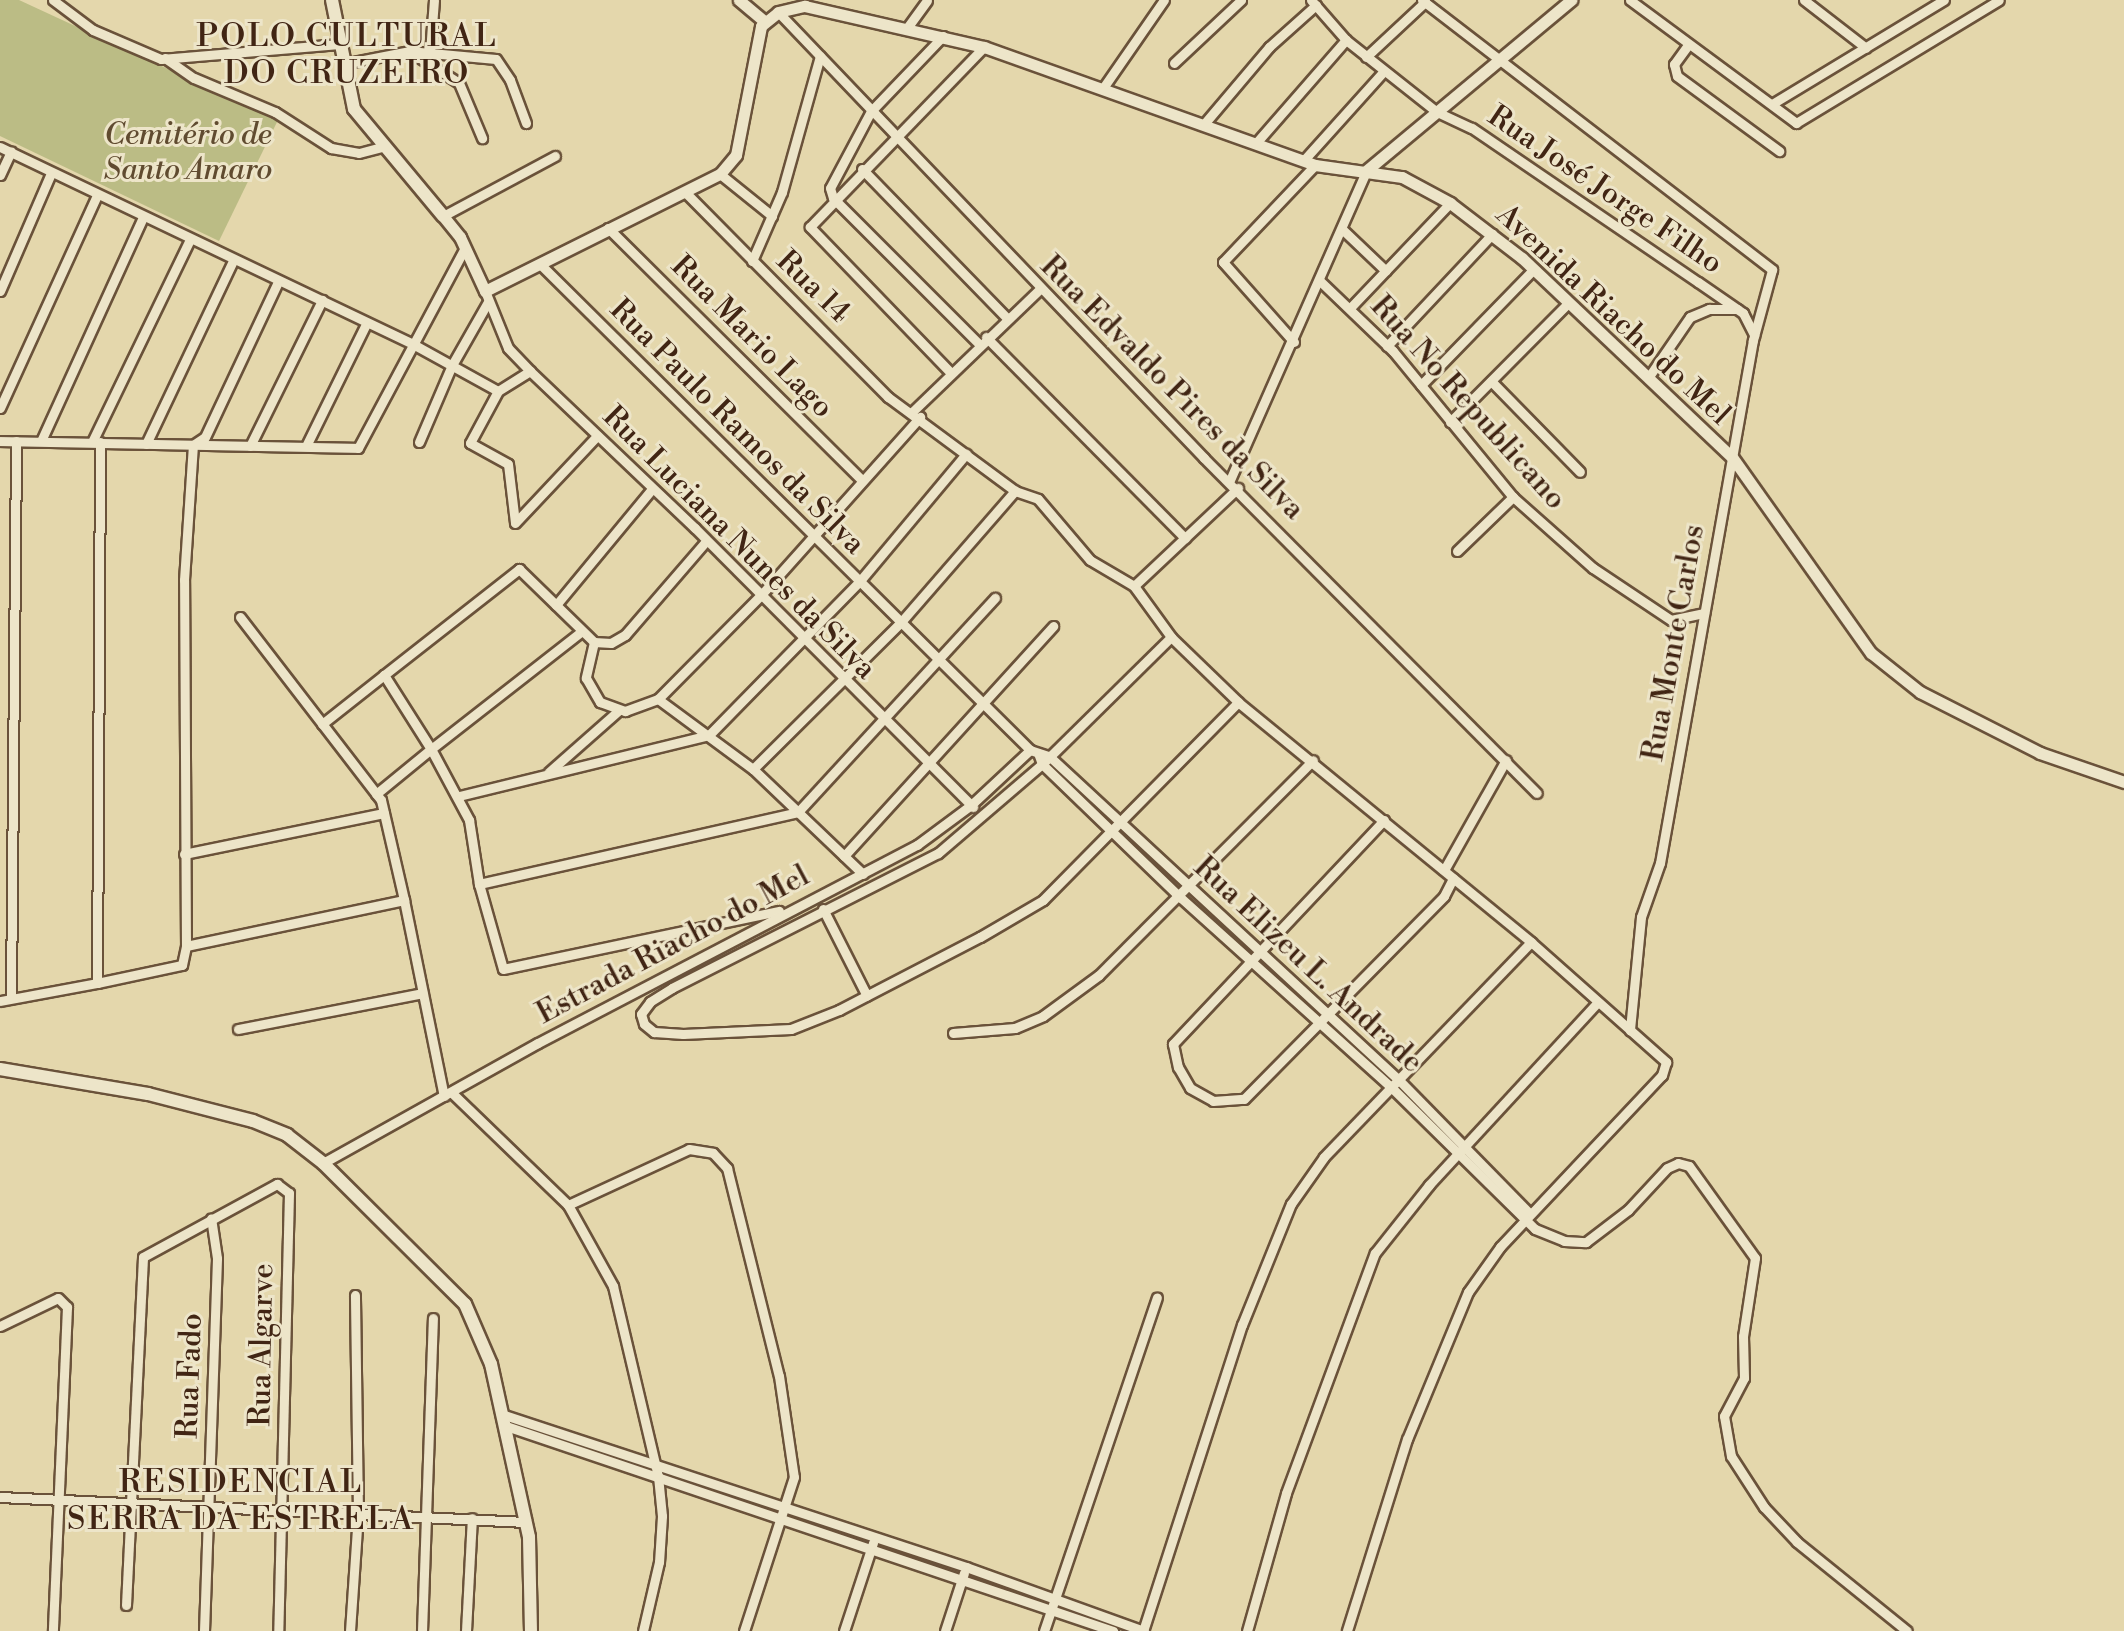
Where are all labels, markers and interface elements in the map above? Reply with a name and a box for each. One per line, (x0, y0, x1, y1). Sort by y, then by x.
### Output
district label: POLO CULTURAL DO CRUZEIRO (196, 18, 498, 93)
street label: Rua José Jorge Filho (1481, 98, 1729, 282)
park label: Cemitério de Santo Amaro (104, 117, 272, 188)
street label: Avenida Riacho do Mel (1488, 197, 1738, 433)
street label: Rua 14 (769, 243, 857, 331)
street label: Rua Mario Lago (663, 248, 841, 426)
street label: Rua Edvaldo Pires da Silva (1033, 249, 1311, 527)
street label: Rua No Republicano (1363, 289, 1573, 517)
street label: Rua Paulo Ramos da Silva (602, 292, 872, 562)
street label: Rua Luciana Nunes da Silva (595, 399, 883, 687)
street label: Rua Monte Carlos (1635, 522, 1713, 764)
street label: Rua Elizeu L. Andrade (1186, 850, 1430, 1080)
street label: Estrada Riacho do Mel (531, 858, 815, 1032)
street label: Rua Algarve (243, 1263, 281, 1427)
street label: Rua Fado (170, 1312, 210, 1440)
district label: RESIDENCIAL SERRA DA ESTRELA (67, 1464, 415, 1539)

